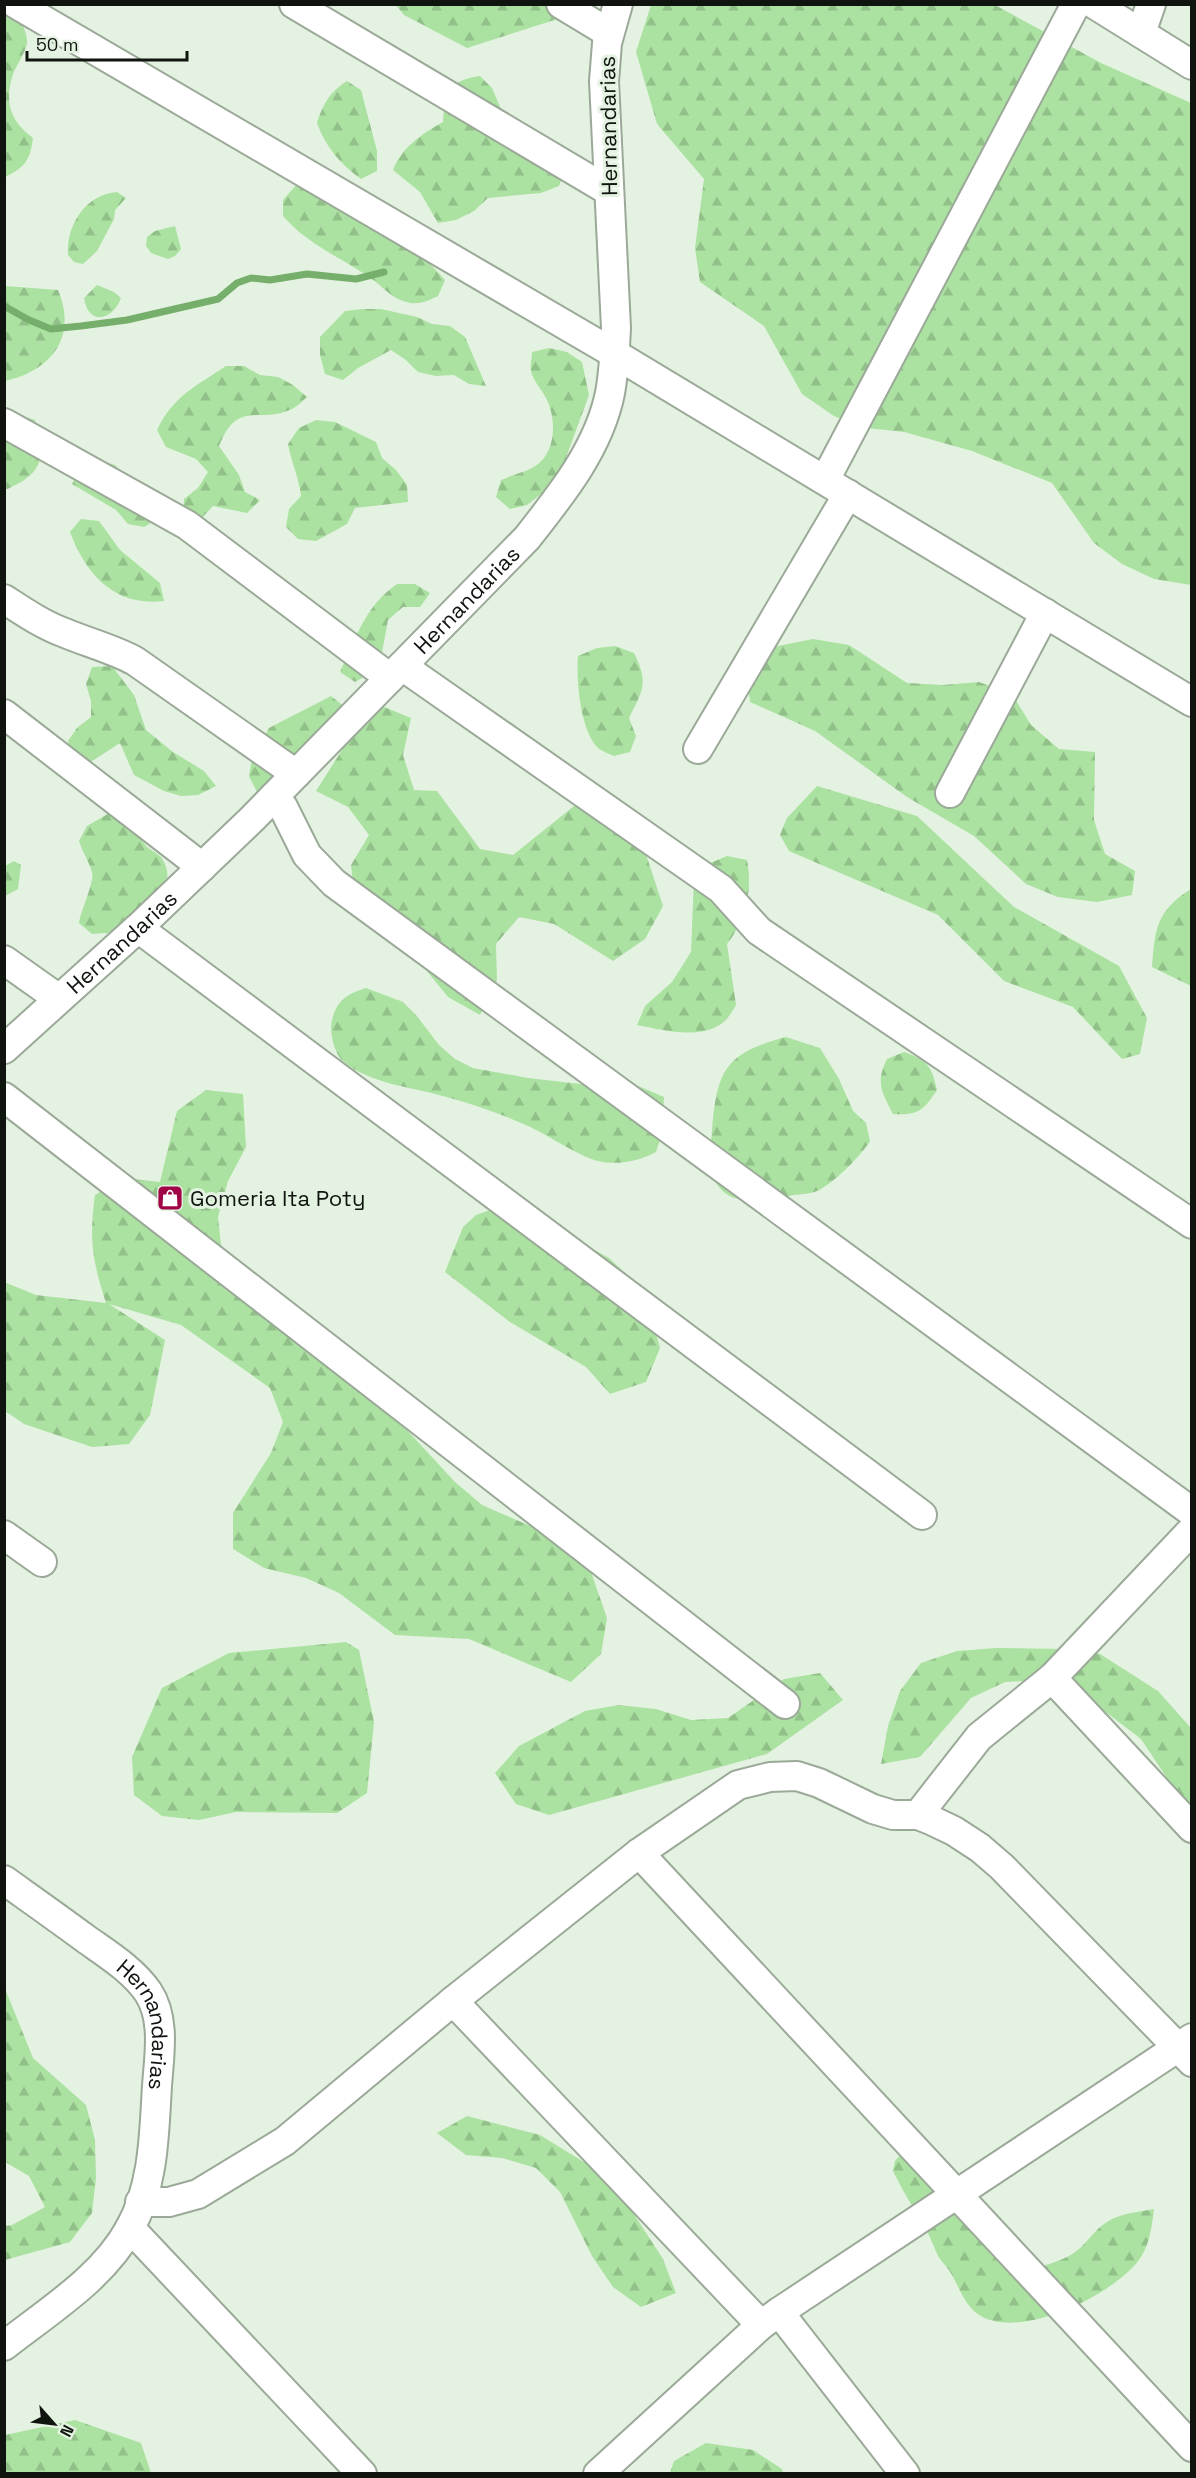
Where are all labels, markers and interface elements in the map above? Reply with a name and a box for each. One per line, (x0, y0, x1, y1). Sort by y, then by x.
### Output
scale bar (27, 24, 188, 62)
text: 50 m (36, 33, 78, 56)
street label: Hernandarias (593, 56, 623, 196)
street label: Hernandarias (408, 540, 526, 660)
street label: Hernandarias (61, 884, 183, 1000)
shop icon: Gomeria Ita Poty (155, 1183, 185, 1213)
place label: Gomeria Ita Poty (190, 1184, 365, 1212)
street label: Hernandarias (111, 1953, 174, 2091)
north arrow (24, 2394, 84, 2454)
text: N (55, 2421, 79, 2440)

